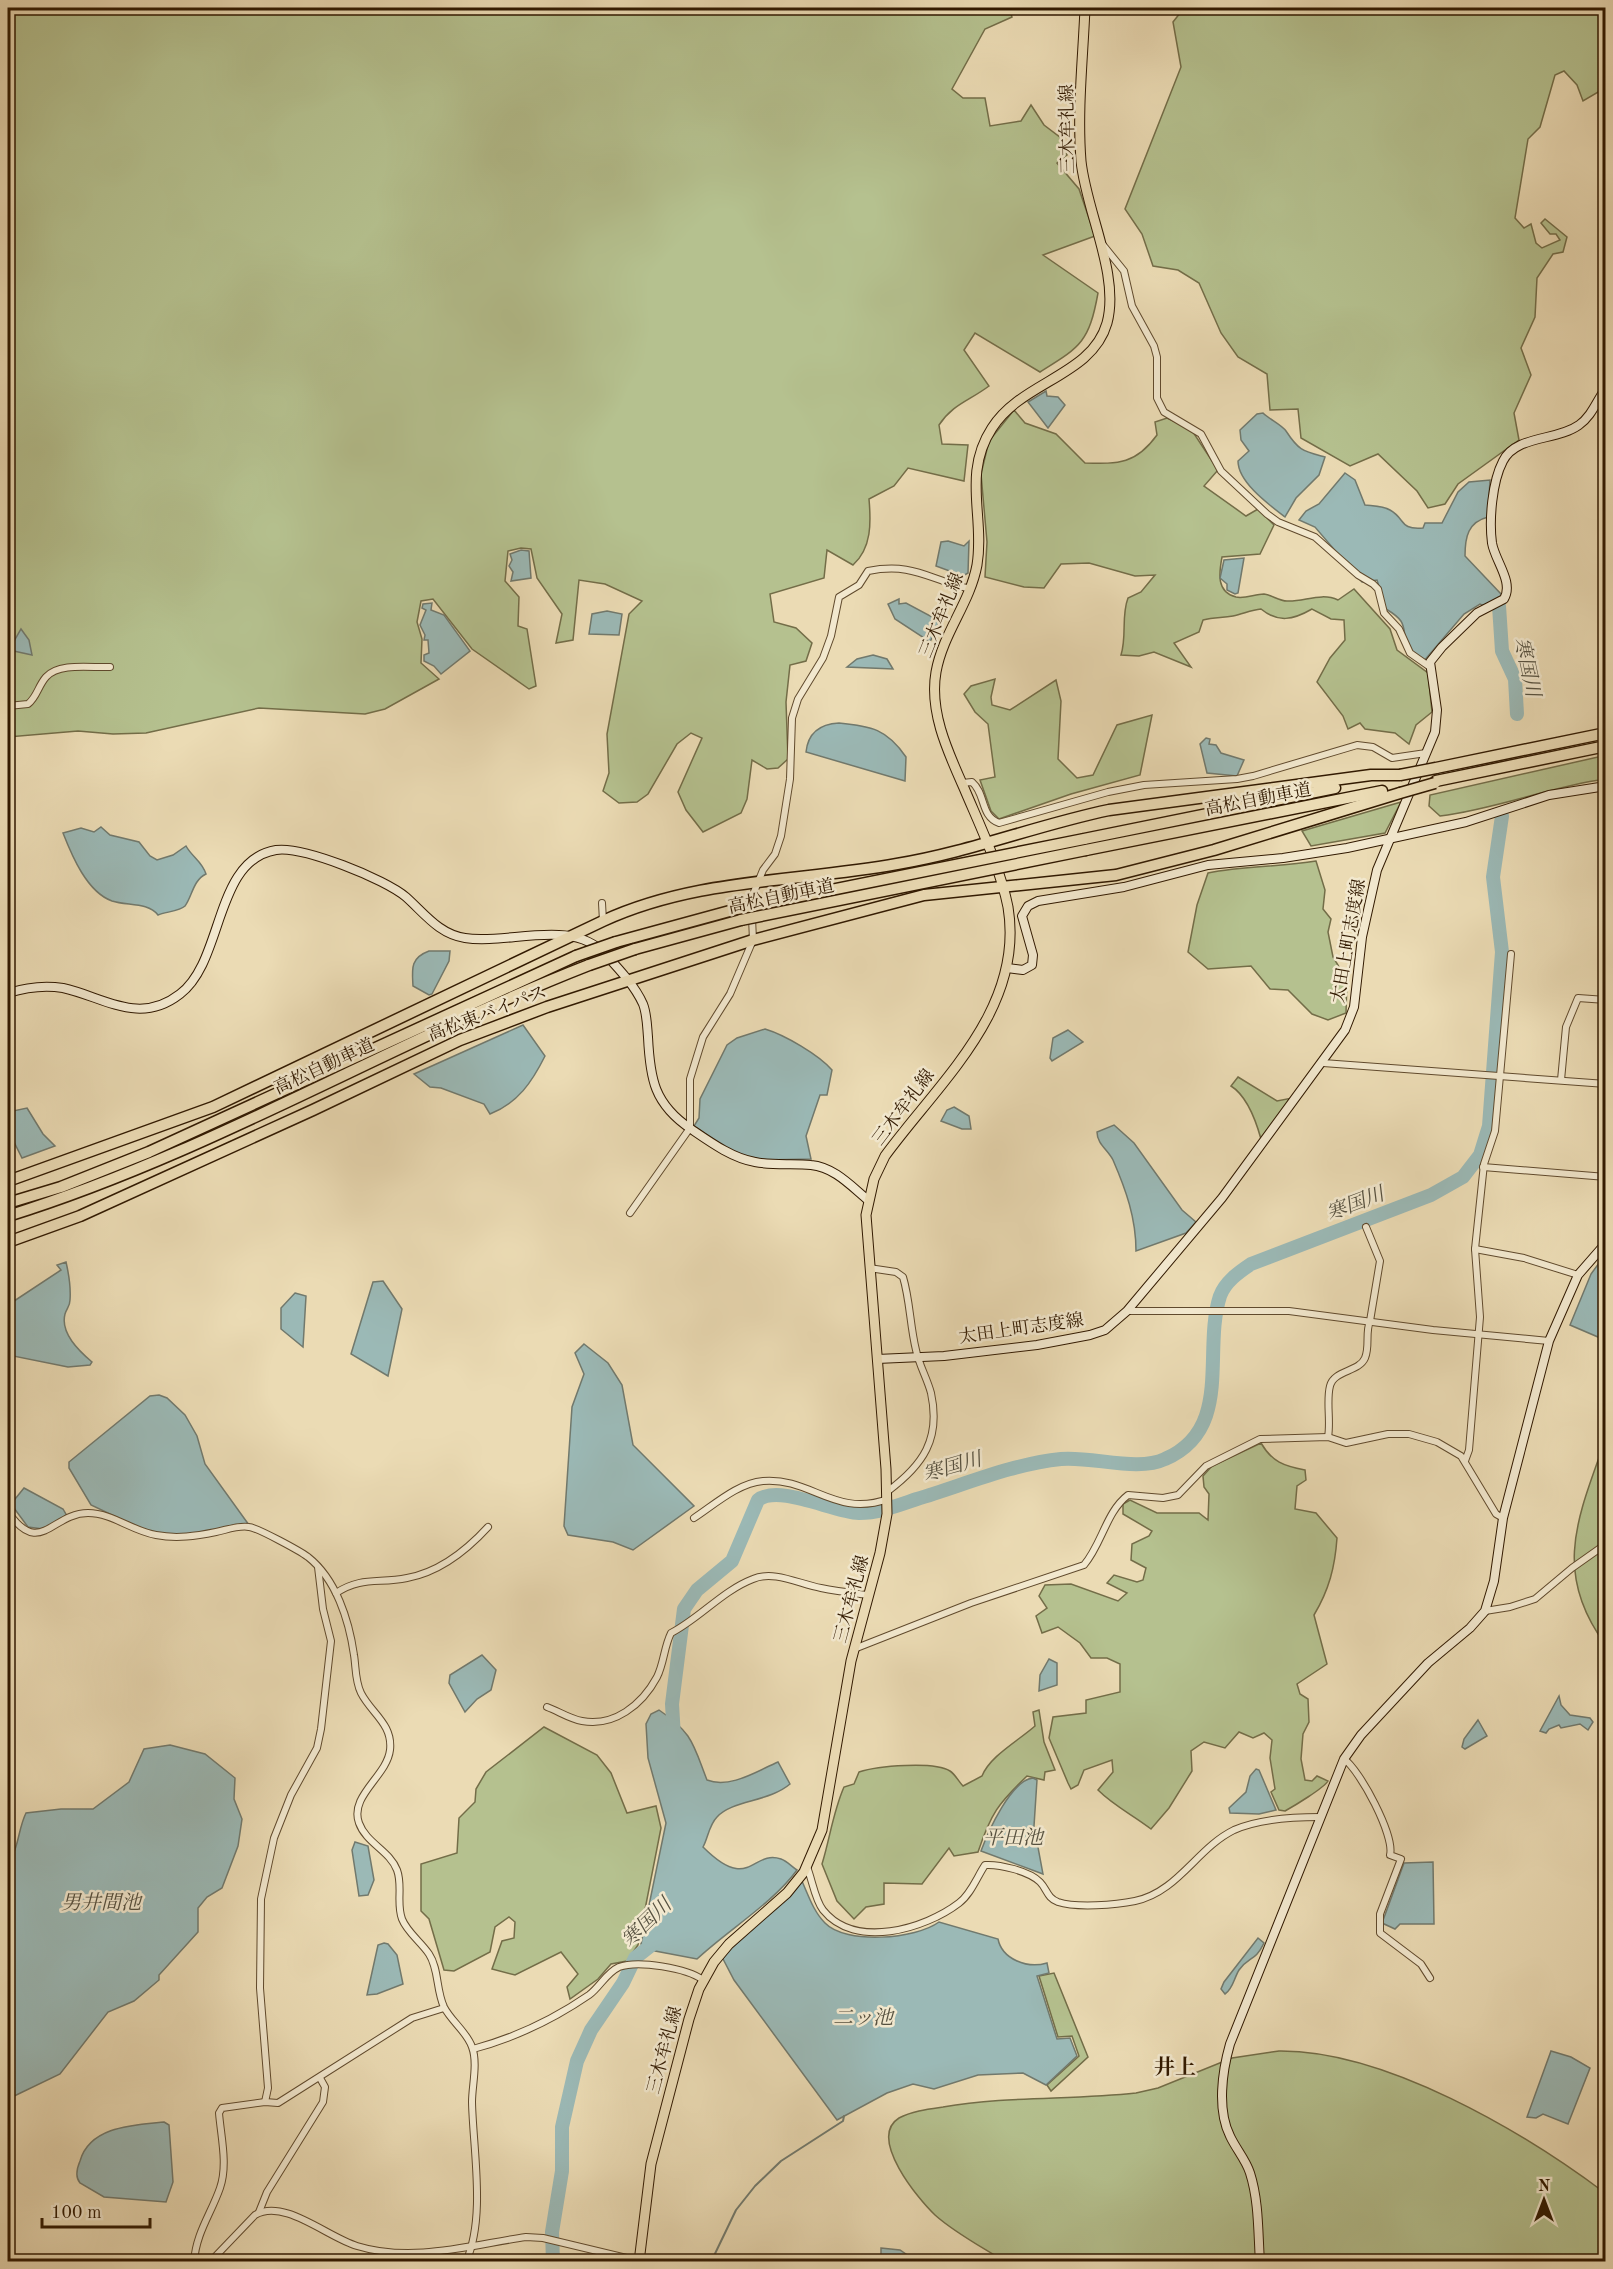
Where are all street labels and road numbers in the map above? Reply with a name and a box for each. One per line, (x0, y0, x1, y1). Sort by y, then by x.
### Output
street label: 三木牟礼線 (1056, 84, 1078, 174)
street label: 三木牟礼線 (915, 570, 967, 660)
street label: 高松自動車道 (1203, 779, 1313, 819)
street label: 高松自動車道 (726, 875, 836, 917)
street label: 太田上町志度線 (1327, 877, 1369, 1005)
street label: 高松東バイパス (425, 981, 549, 1045)
street label: 高松自動車道 (271, 1034, 377, 1098)
street label: 三木牟礼線 (868, 1065, 938, 1149)
street label: 太田上町志度線 (957, 1309, 1085, 1347)
street label: 三木牟礼線 (830, 1553, 872, 1645)
street label: 三木牟礼線 (643, 2004, 685, 2096)

